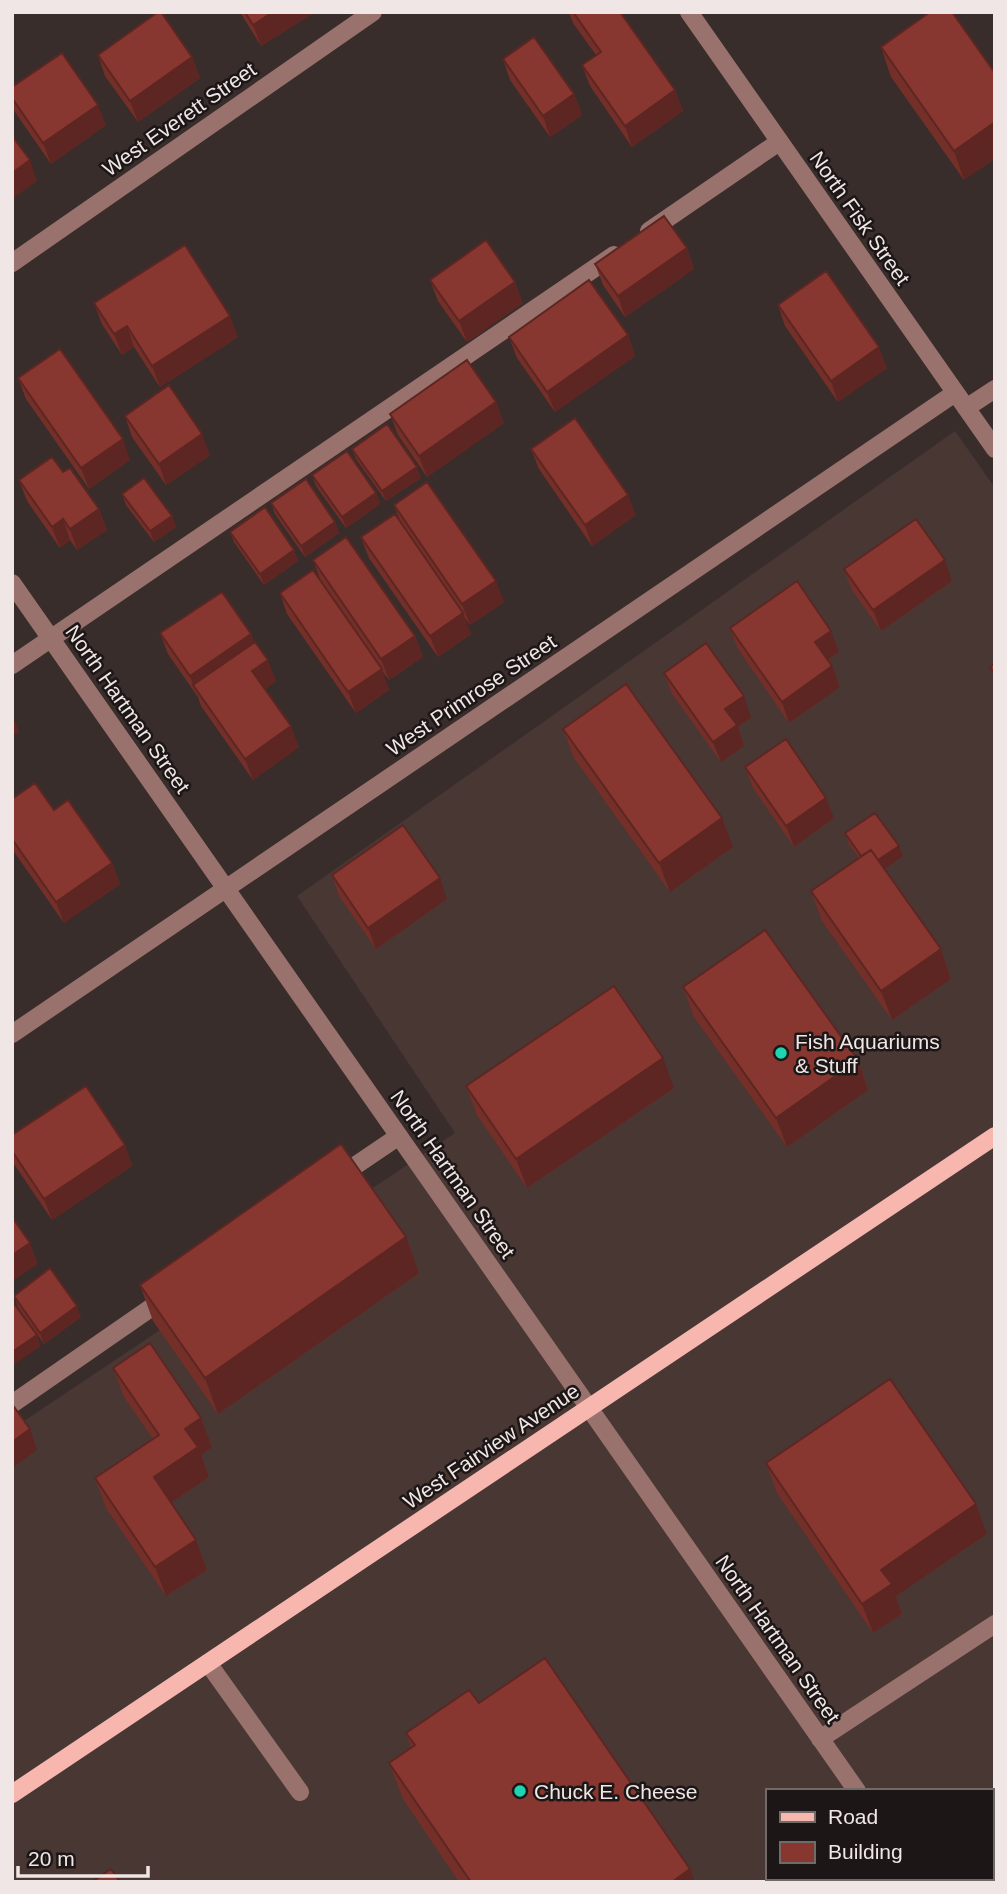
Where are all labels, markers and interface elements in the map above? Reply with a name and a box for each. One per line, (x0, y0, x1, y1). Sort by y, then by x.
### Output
street label: West Everett Street (98, 57, 260, 181)
street label: North Fisk Street (805, 147, 915, 289)
street label: North Hartman Street (61, 621, 195, 797)
street label: West Primrose Street (382, 630, 560, 760)
place label: Fish Aquariums & Stuff (795, 1030, 940, 1077)
marker: Fish Aquariums & Stuff (773, 1045, 789, 1061)
street label: North Hartman Street (386, 1086, 520, 1262)
street label: West Fairview Avenue (399, 1379, 583, 1513)
street label: North Hartman Street (711, 1551, 845, 1727)
place label: Chuck E. Cheese (534, 1780, 697, 1803)
marker: Chuck E. Cheese (512, 1783, 528, 1799)
legend (766, 1789, 993, 1880)
text: Road (828, 1805, 878, 1828)
scale bar (18, 1834, 147, 1878)
text: Building (828, 1840, 903, 1863)
text: 20 m (28, 1847, 75, 1870)

